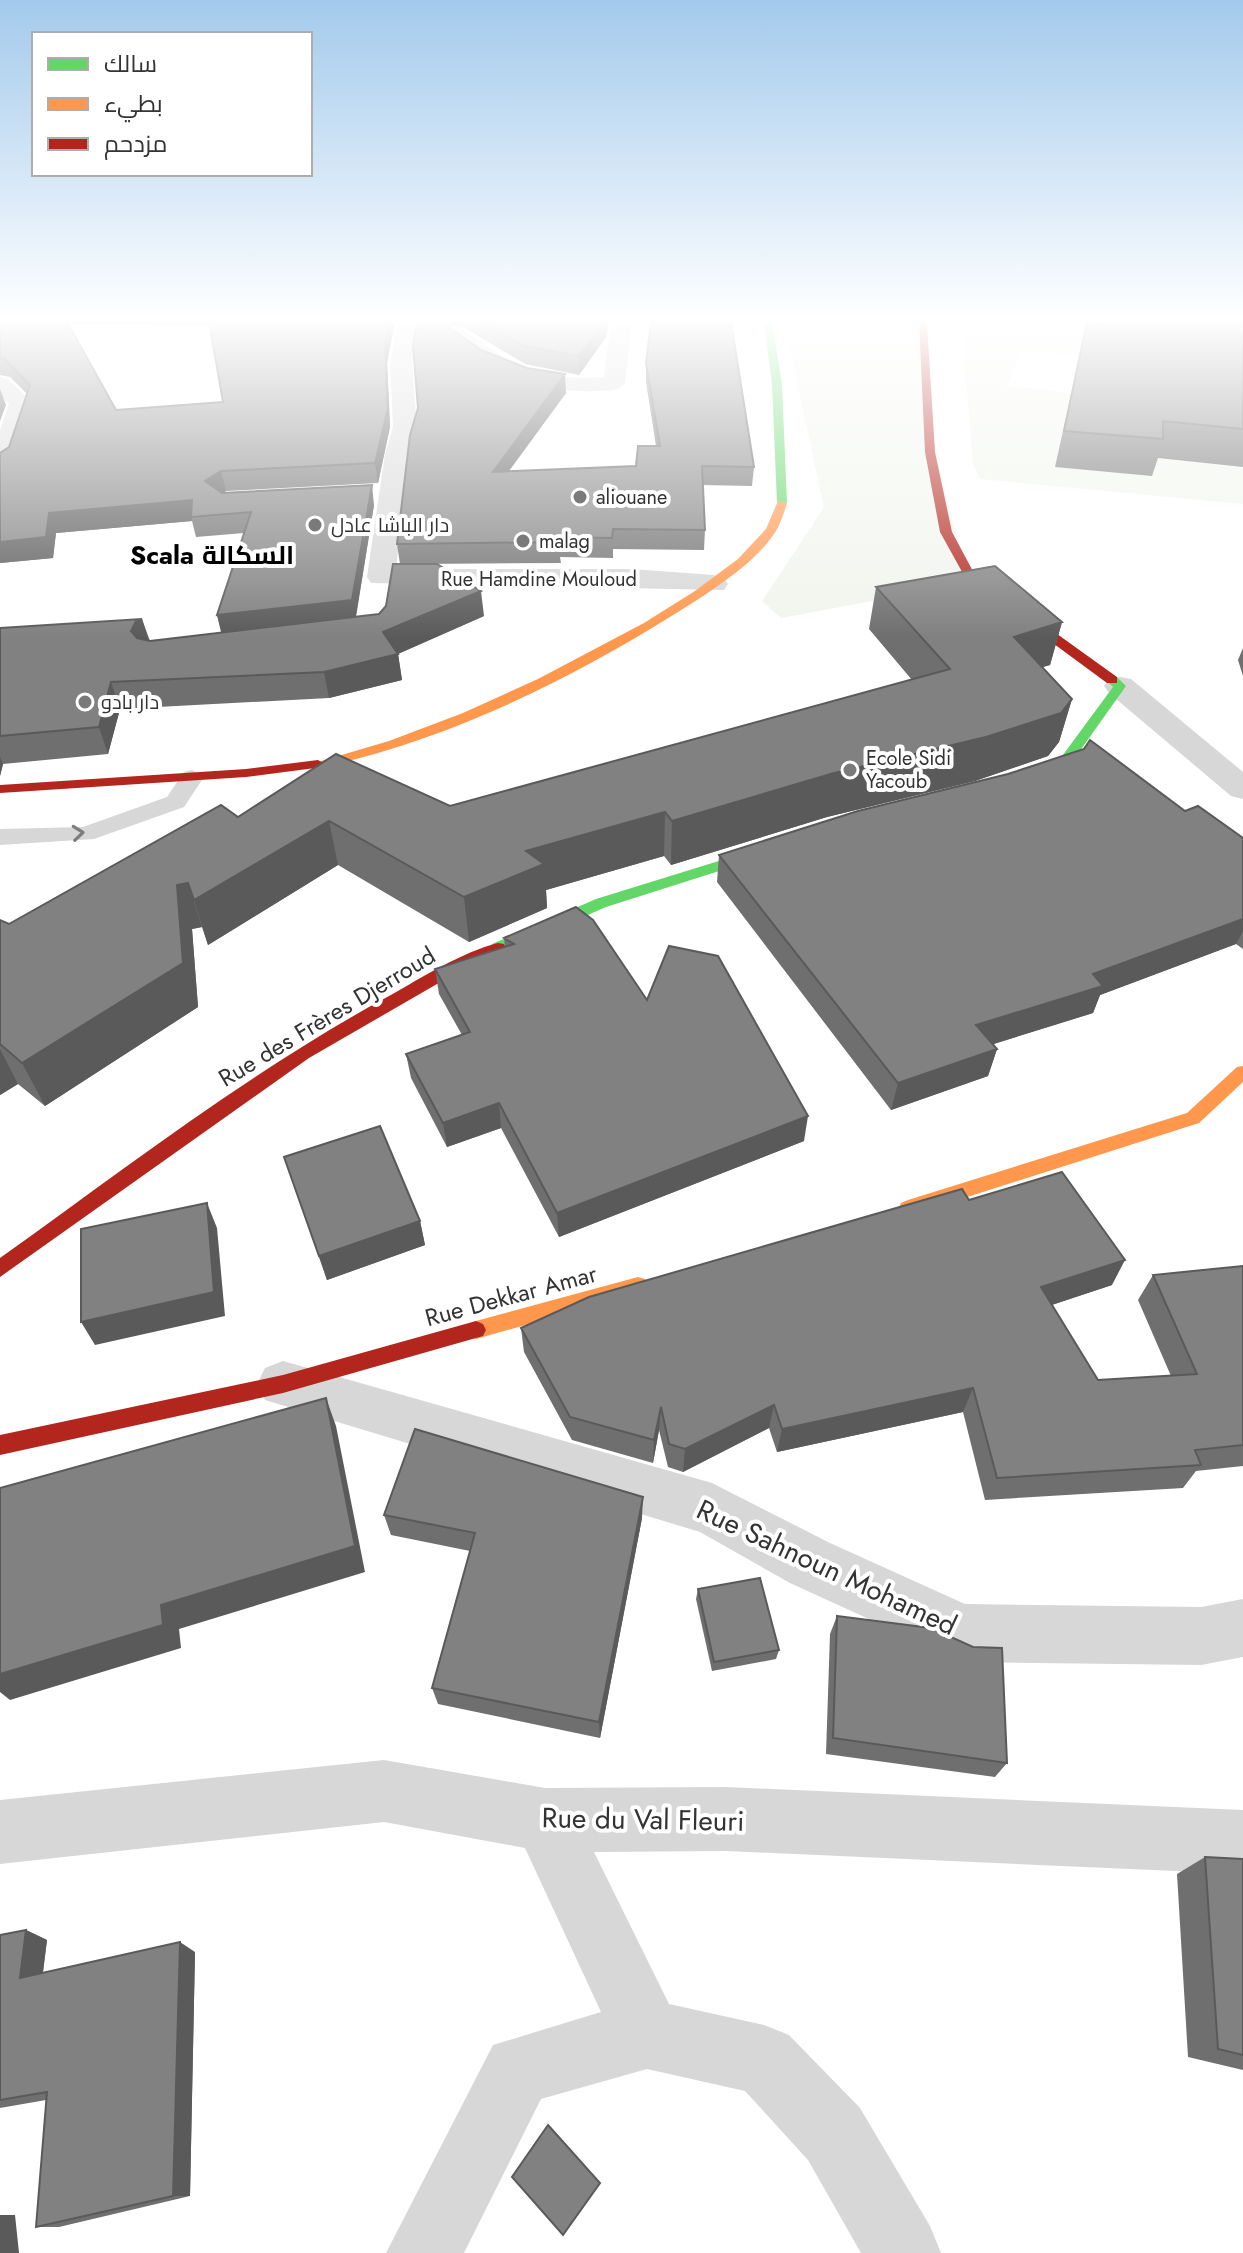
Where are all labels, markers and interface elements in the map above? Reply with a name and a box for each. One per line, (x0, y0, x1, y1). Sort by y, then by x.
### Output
legend (32, 32, 312, 176)
text: سالك (104, 46, 157, 81)
text: بطيء (104, 86, 163, 123)
text: مزدحم (104, 126, 167, 161)
place label: aliouane (596, 483, 667, 512)
marker: aliouane (571, 488, 589, 506)
place label: دار الباشا عادل (331, 511, 449, 540)
marker: دار الباشا عادل (306, 516, 324, 534)
place label: malag (539, 527, 590, 556)
marker: malag (514, 532, 532, 550)
district label: Scala السكالة (130, 536, 294, 574)
street label: Rue Hamdine Mouloud (441, 565, 637, 594)
place label: دار بادو (101, 688, 159, 717)
marker: دار بادو (76, 693, 94, 711)
place label: Ecole Sidi Yacoub (866, 744, 951, 796)
marker: Ecole Sidi Yacoub (841, 761, 859, 779)
one-way arrow (72, 824, 85, 841)
street label: Rue des Frères Djerroud (212, 938, 442, 1095)
street label: Rue Dekkar Amar (421, 1256, 601, 1335)
street label: Rue Sahnoun Mohamed (690, 1489, 964, 1646)
street label: Rue du Val Fleuri (541, 1797, 745, 1842)

